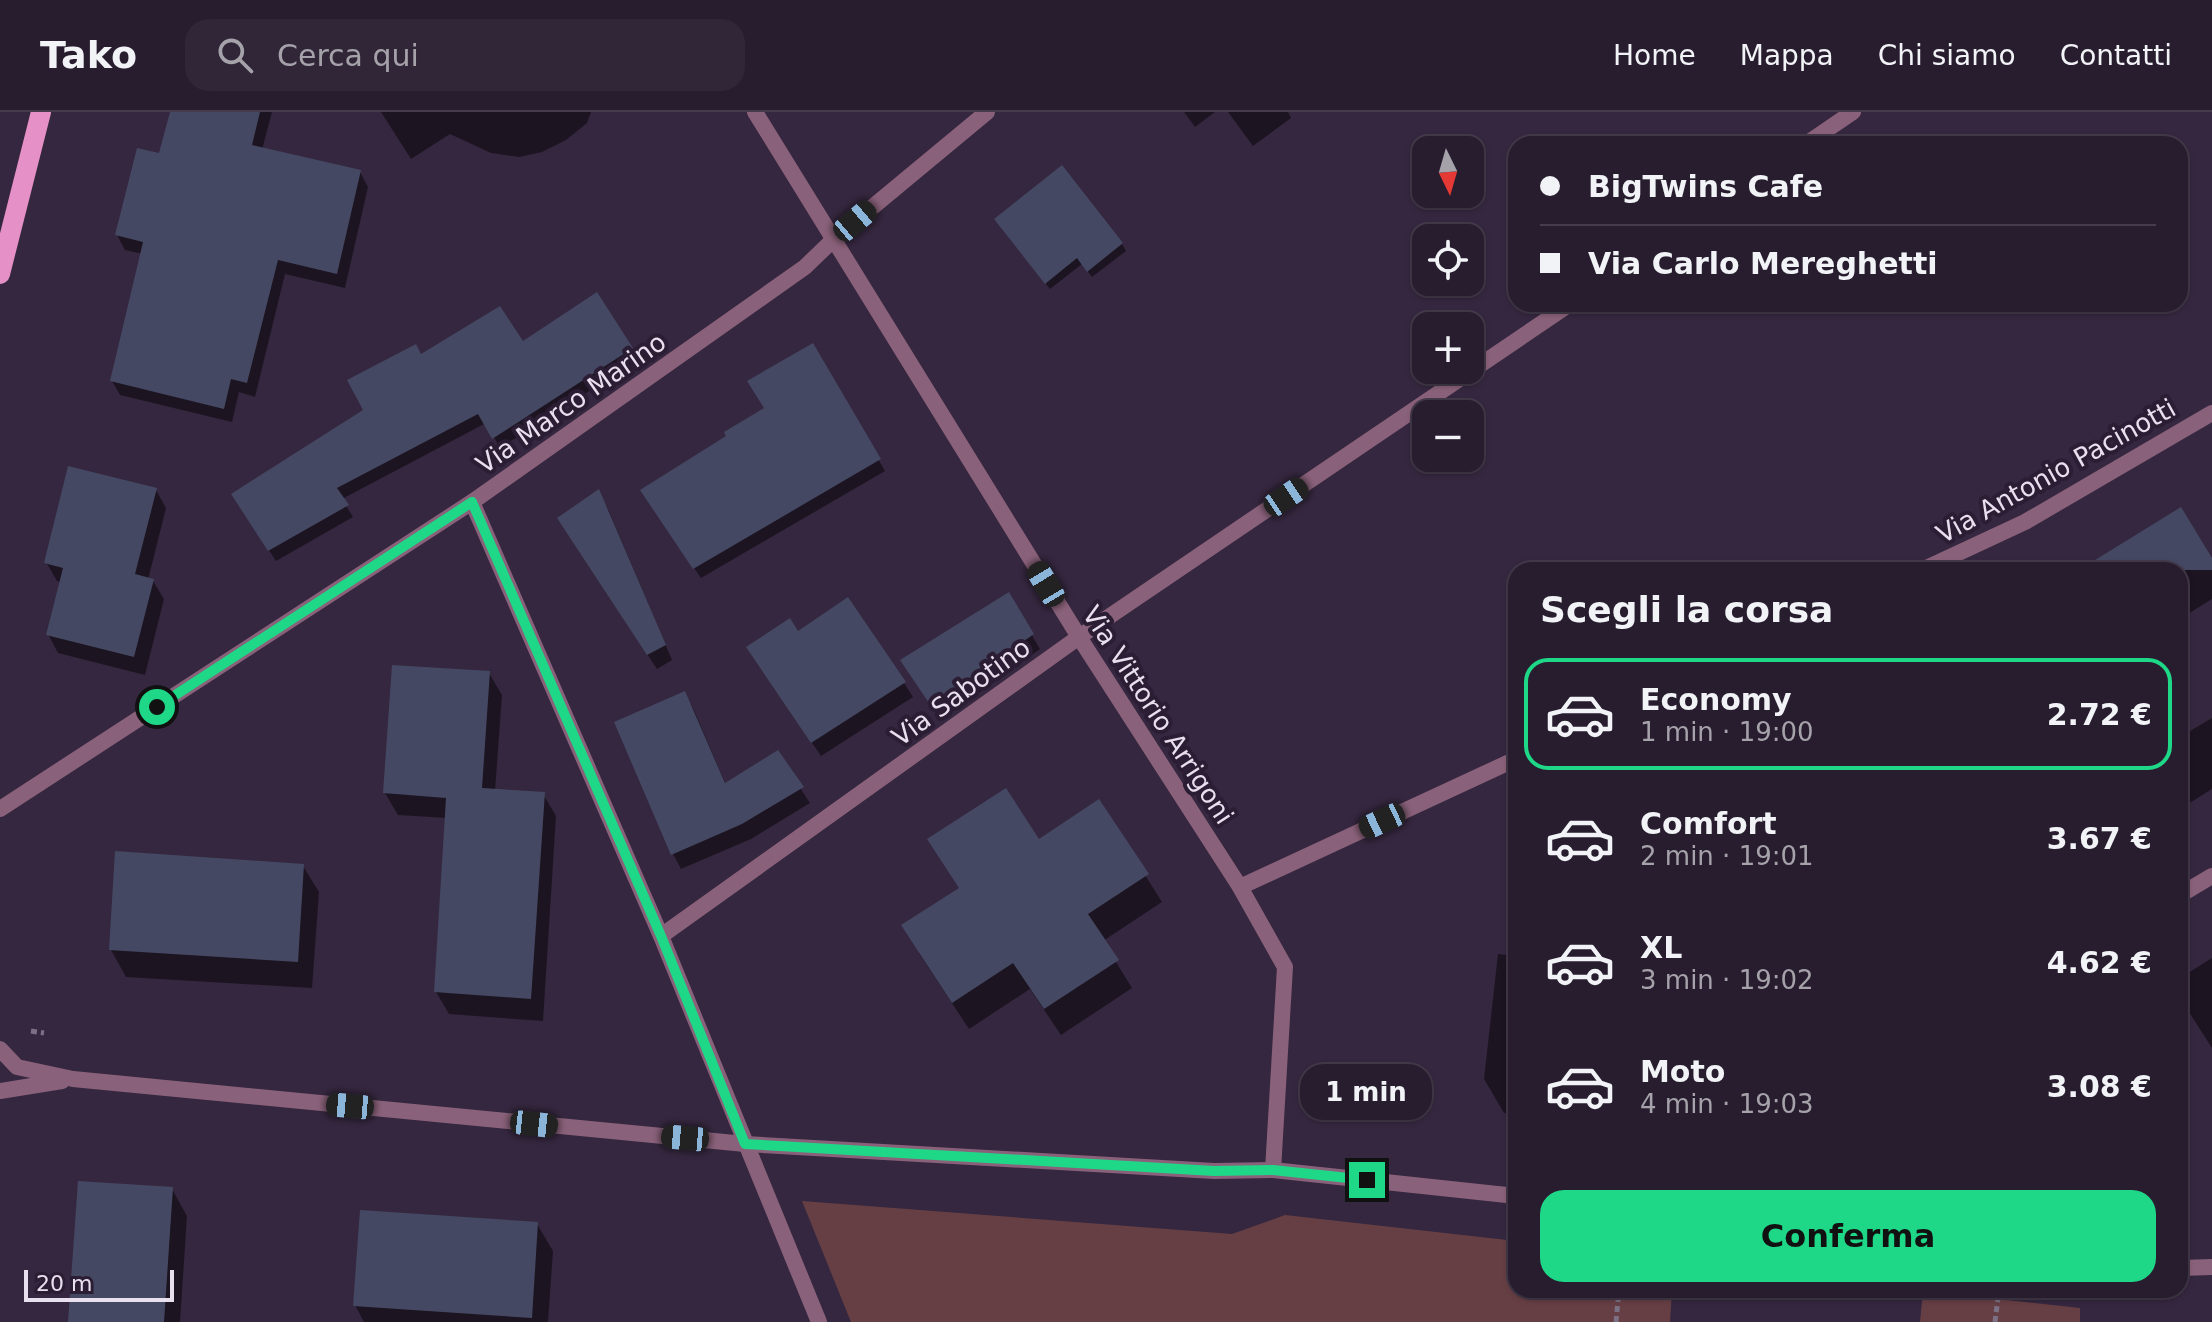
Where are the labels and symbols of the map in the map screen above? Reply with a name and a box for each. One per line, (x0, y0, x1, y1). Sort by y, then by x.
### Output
north arrow (1412, 136, 1484, 208)
car (829, 196, 881, 246)
street label: Via Marco Marino (471, 326, 671, 480)
street label: Via Antonio Pacinotti (1931, 393, 2181, 549)
car (1259, 474, 1313, 520)
car (1023, 557, 1069, 611)
street label: Via Vittorio Arrigoni (1076, 601, 1240, 829)
street label: Via Sabotino (886, 632, 1036, 752)
route start (139, 689, 175, 725)
car (1355, 800, 1409, 842)
callout: 1 min (1301, 1064, 1433, 1120)
car (325, 1092, 375, 1120)
car (509, 1110, 559, 1138)
car (660, 1124, 710, 1152)
route end (1349, 1162, 1385, 1198)
scale bar (24, 1266, 174, 1302)

